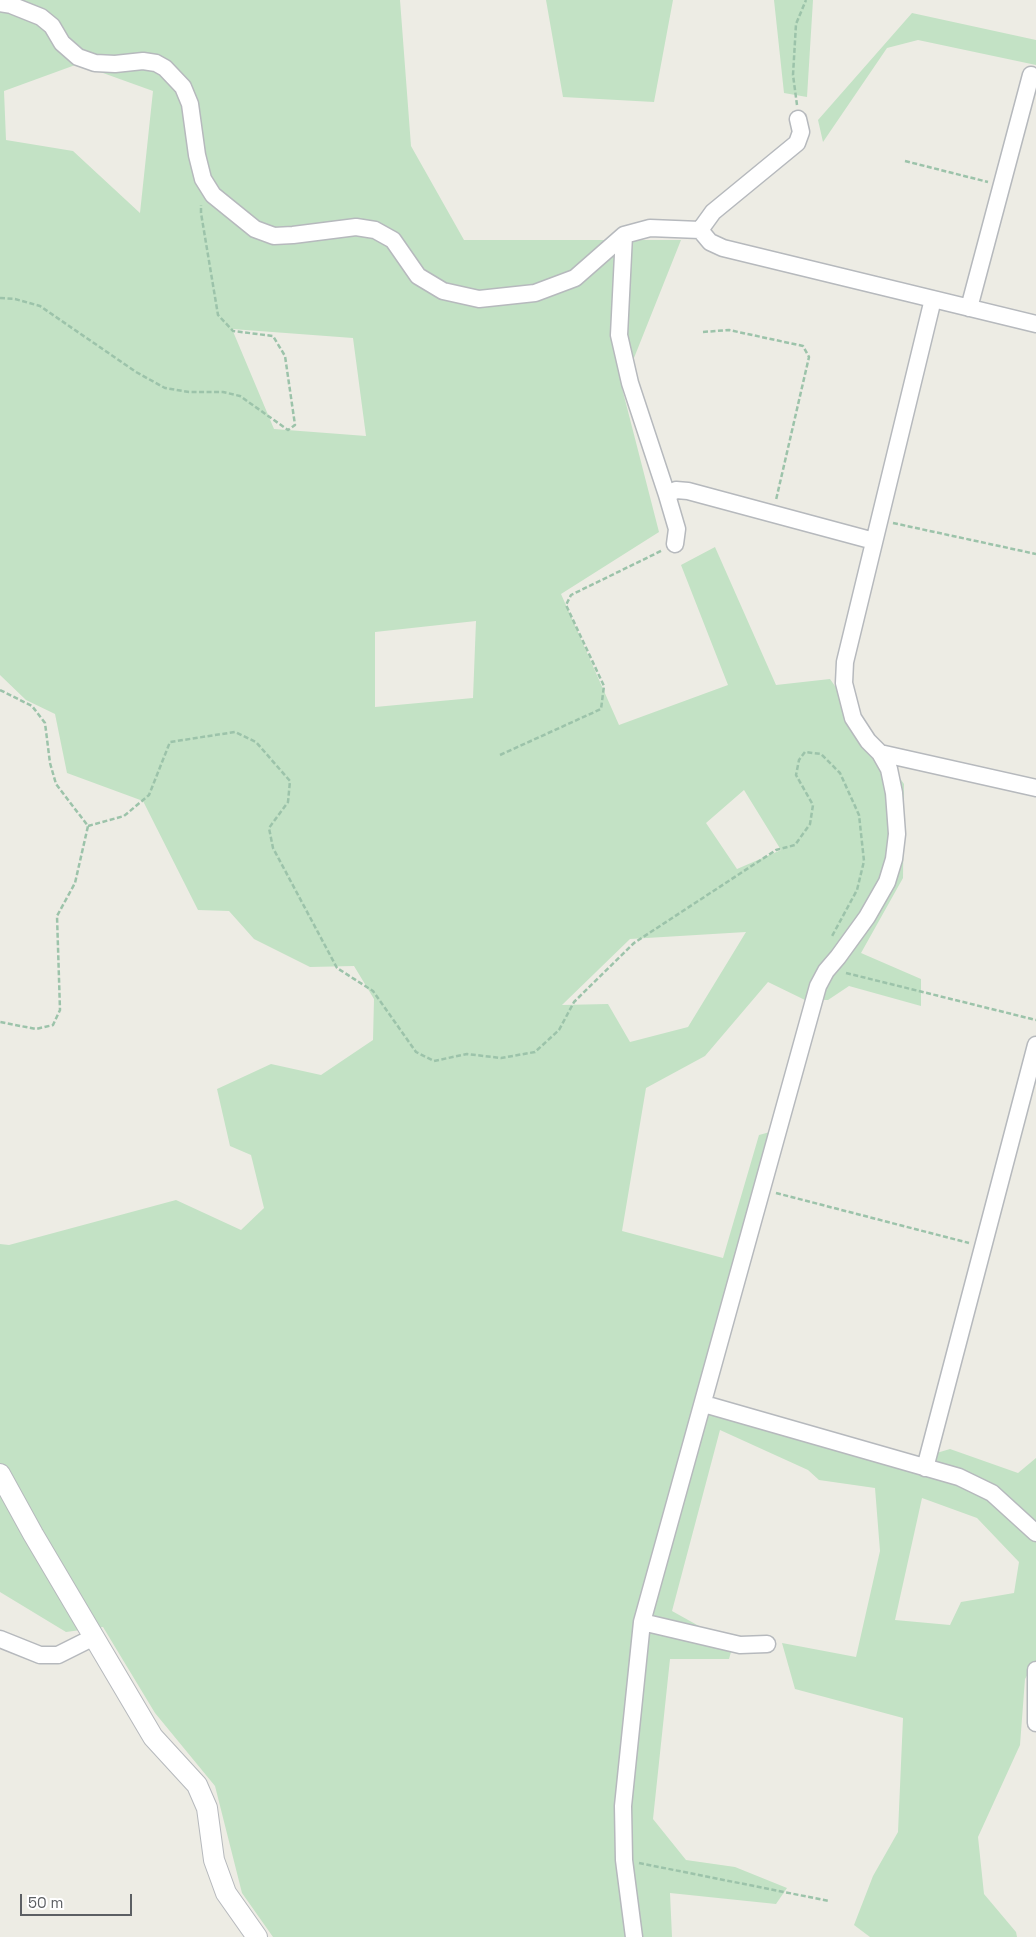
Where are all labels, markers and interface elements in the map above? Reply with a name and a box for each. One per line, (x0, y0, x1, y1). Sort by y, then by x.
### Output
scale bar (22, 1884, 135, 1916)
text: 50 m (28, 1893, 63, 1912)

